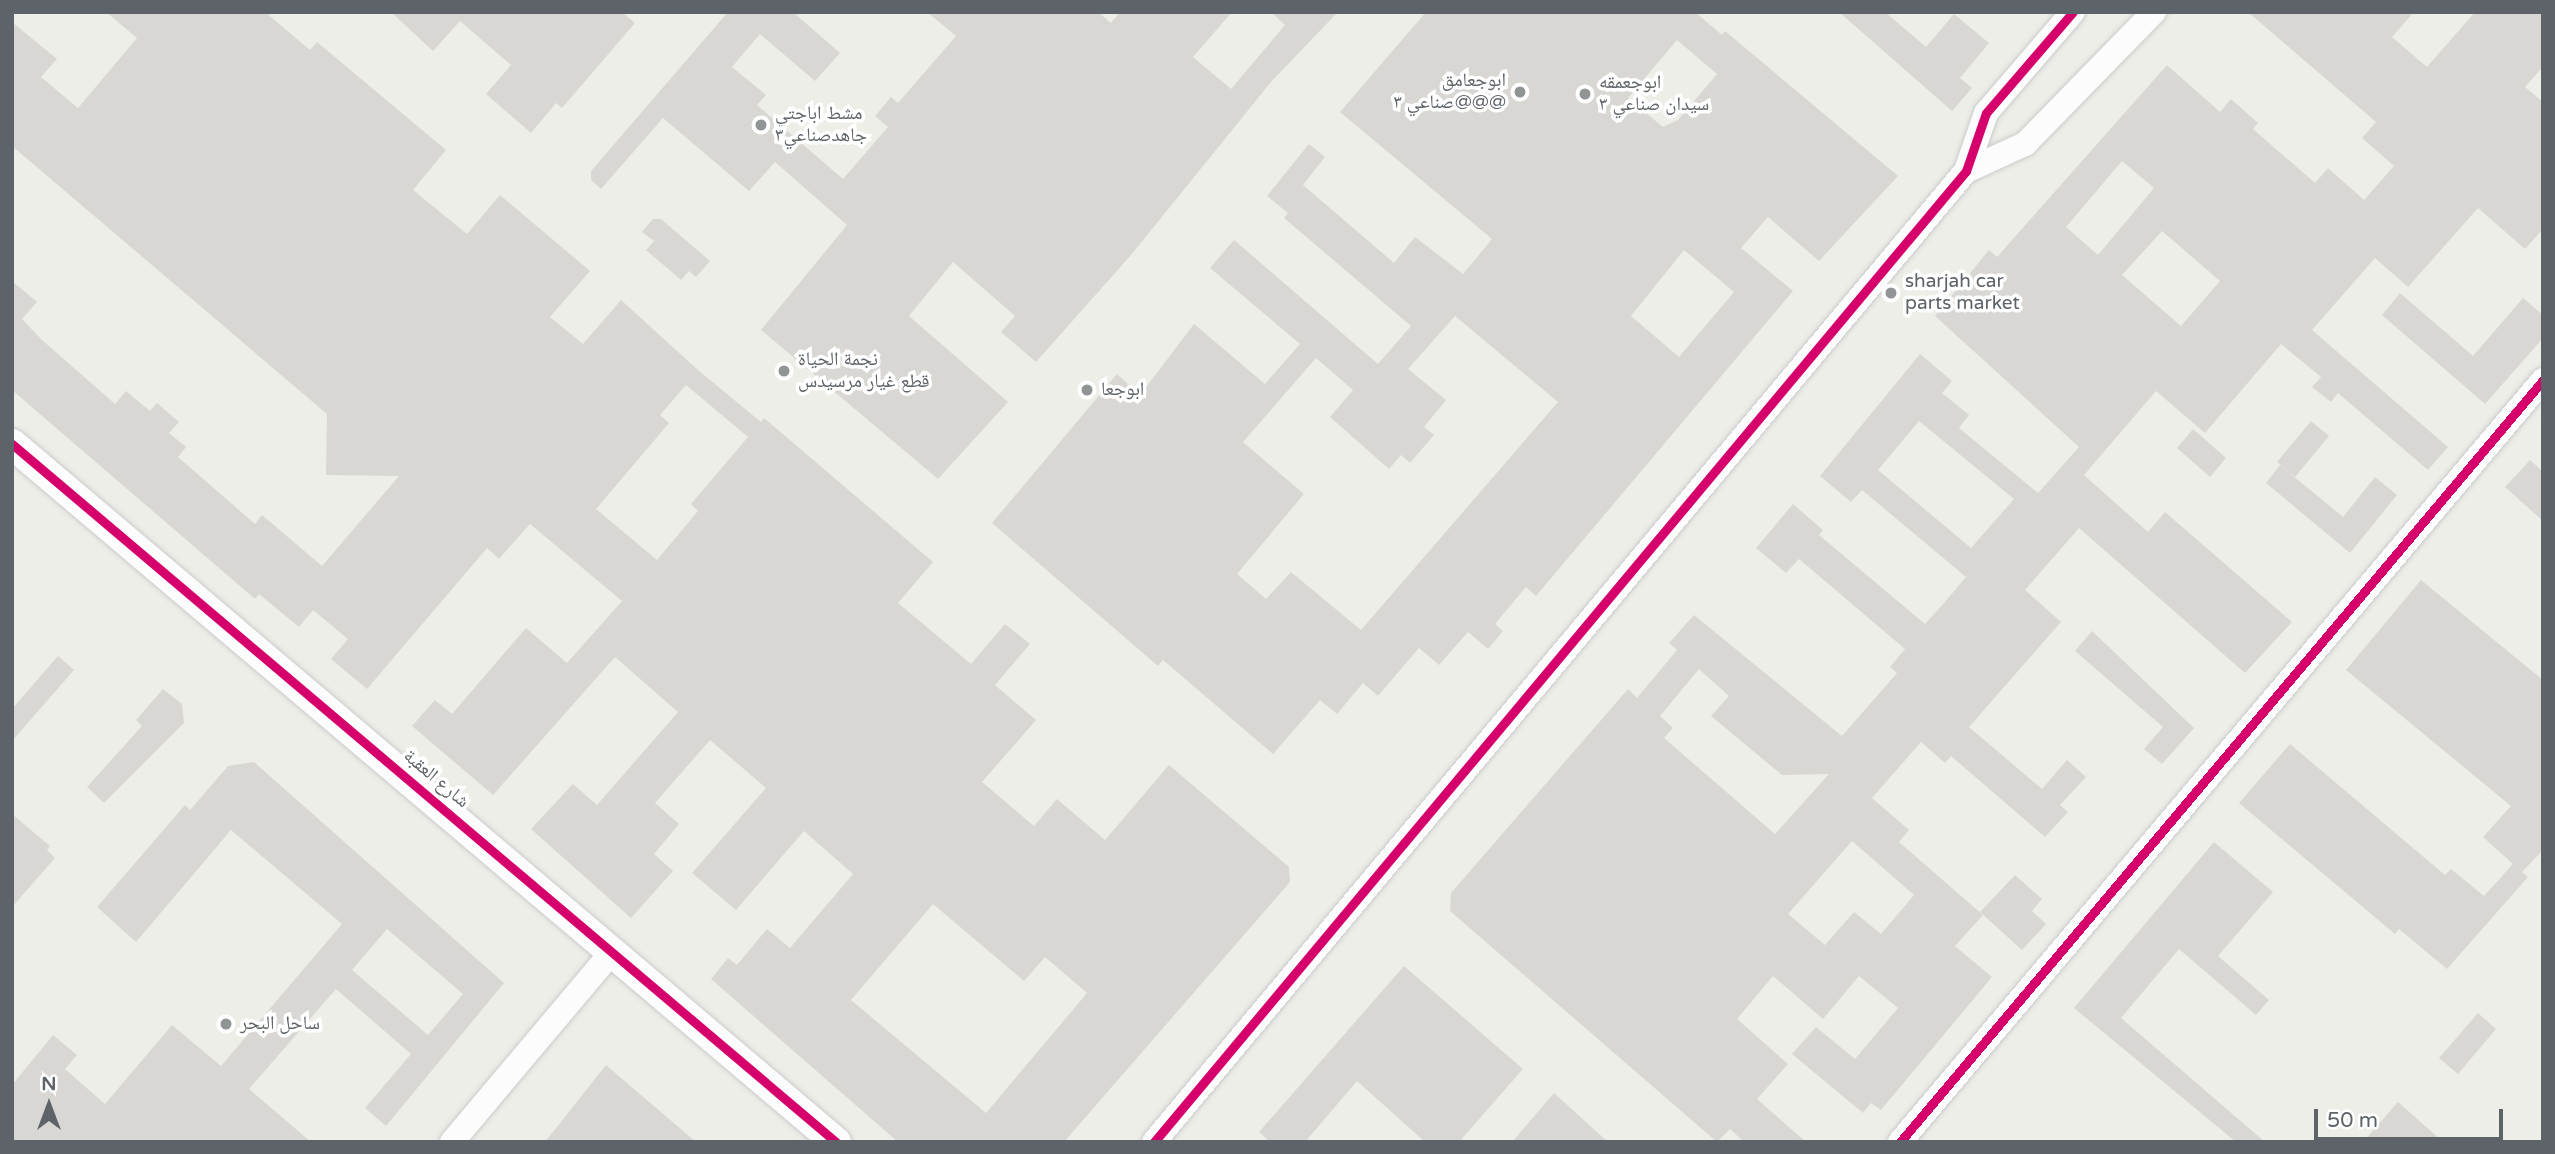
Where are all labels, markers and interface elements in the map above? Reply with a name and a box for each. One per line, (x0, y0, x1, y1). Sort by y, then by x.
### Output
place label: ابوجعامق صناعي ٣@@@ (1393, 70, 1506, 114)
place label: ابوجعمقه سيدان صناعي ٣ (1599, 72, 1709, 116)
marker: ابوجعامق صناعي ٣@@@ (1512, 84, 1528, 100)
marker: ابوجعمقه سيدان صناعي ٣ (1577, 86, 1593, 102)
place label: مشط اباجتي جاهدصناعي٣ (775, 103, 867, 147)
marker: مشط اباجتي جاهدصناعي٣ (753, 117, 769, 133)
place label: sharjah car parts market (1905, 271, 2020, 315)
marker: sharjah car parts market (1883, 285, 1899, 301)
place label: نجمة الحياة قطع غيار مرسيدس (798, 349, 929, 393)
marker: نجمة الحياة قطع غيار مرسيدس (776, 363, 792, 379)
place label: ابوجعا (1101, 379, 1144, 401)
marker: ابوجعا (1079, 382, 1095, 398)
street label: شارع العقبة (398, 745, 474, 813)
place label: ساحل البحر (240, 1013, 320, 1035)
marker: ساحل البحر (218, 1016, 234, 1032)
north arrow (14, 1070, 84, 1140)
text: N (41, 1073, 57, 1095)
scale bar (2317, 1094, 2506, 1138)
text: 50 m (2327, 1108, 2378, 1133)

